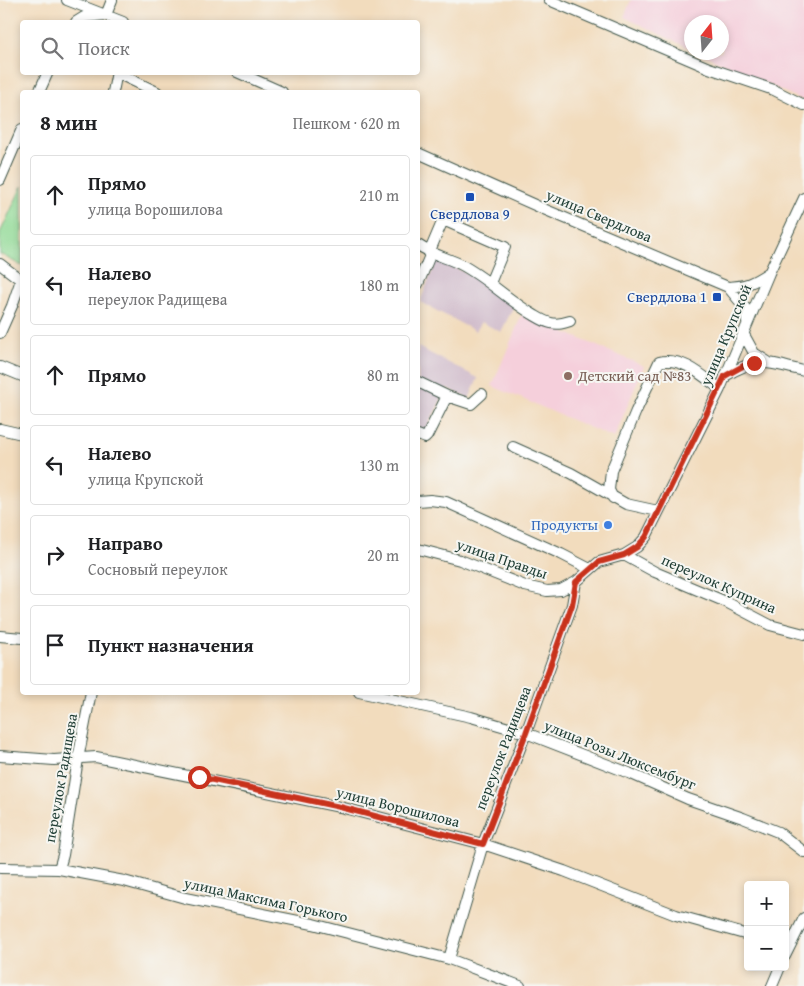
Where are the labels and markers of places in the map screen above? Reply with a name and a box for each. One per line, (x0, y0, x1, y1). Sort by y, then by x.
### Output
marker: Свердлова 9 (464, 191, 476, 203)
place label: Свердлова 9 (430, 203, 510, 224)
place label: Свердлова 1 (627, 286, 707, 307)
marker: Свердлова 1 (711, 291, 723, 303)
place label: Детский сад №83 (577, 365, 691, 386)
marker: Детский сад №83 (562, 370, 574, 382)
place label: Продукты (531, 514, 598, 535)
marker: Продукты (602, 519, 614, 531)

